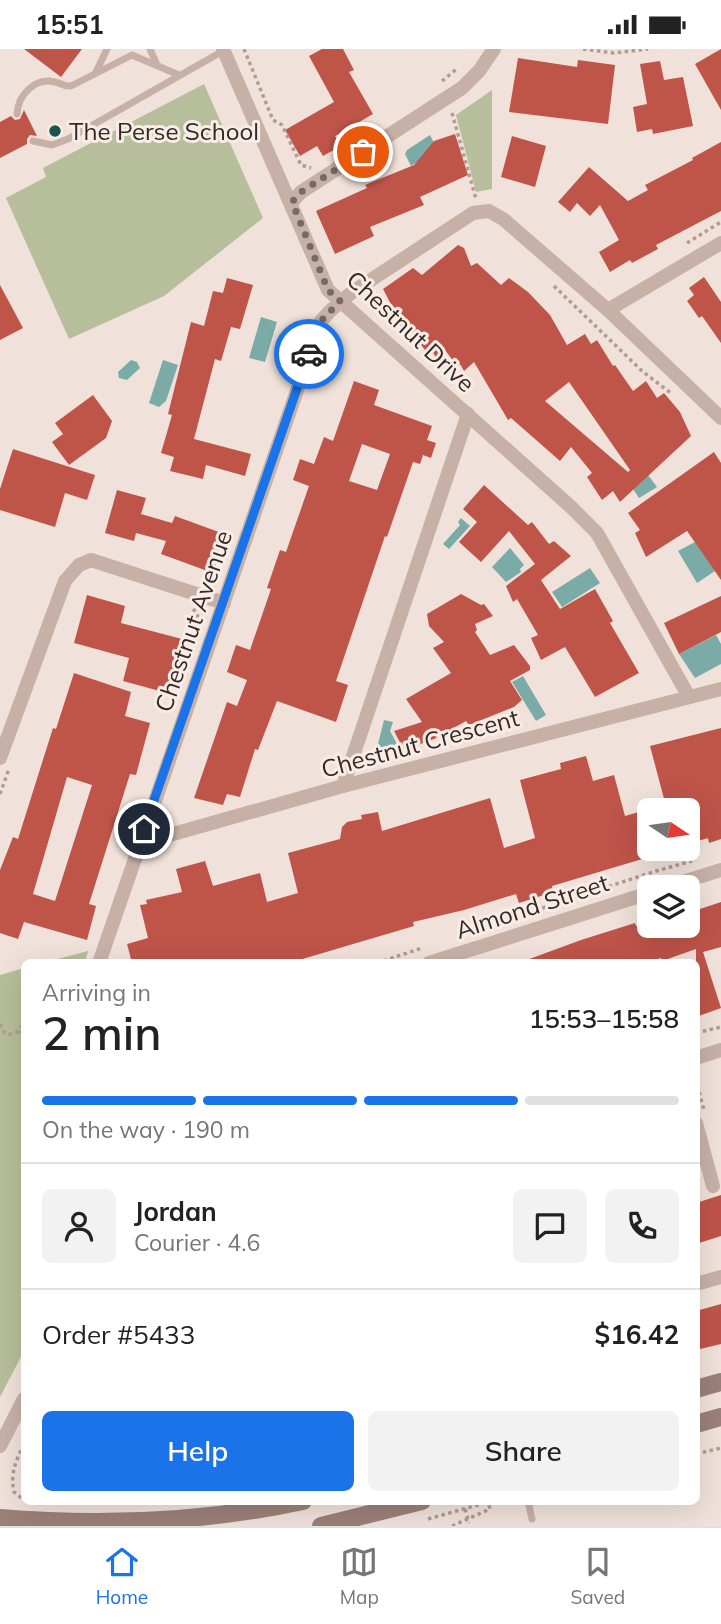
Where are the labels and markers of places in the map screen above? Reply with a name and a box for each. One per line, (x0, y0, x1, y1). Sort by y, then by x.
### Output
place label: The Perse School (69, 116, 259, 146)
pin (333, 122, 393, 182)
marker: The Perse School (47, 123, 63, 139)
pin (114, 799, 174, 859)

